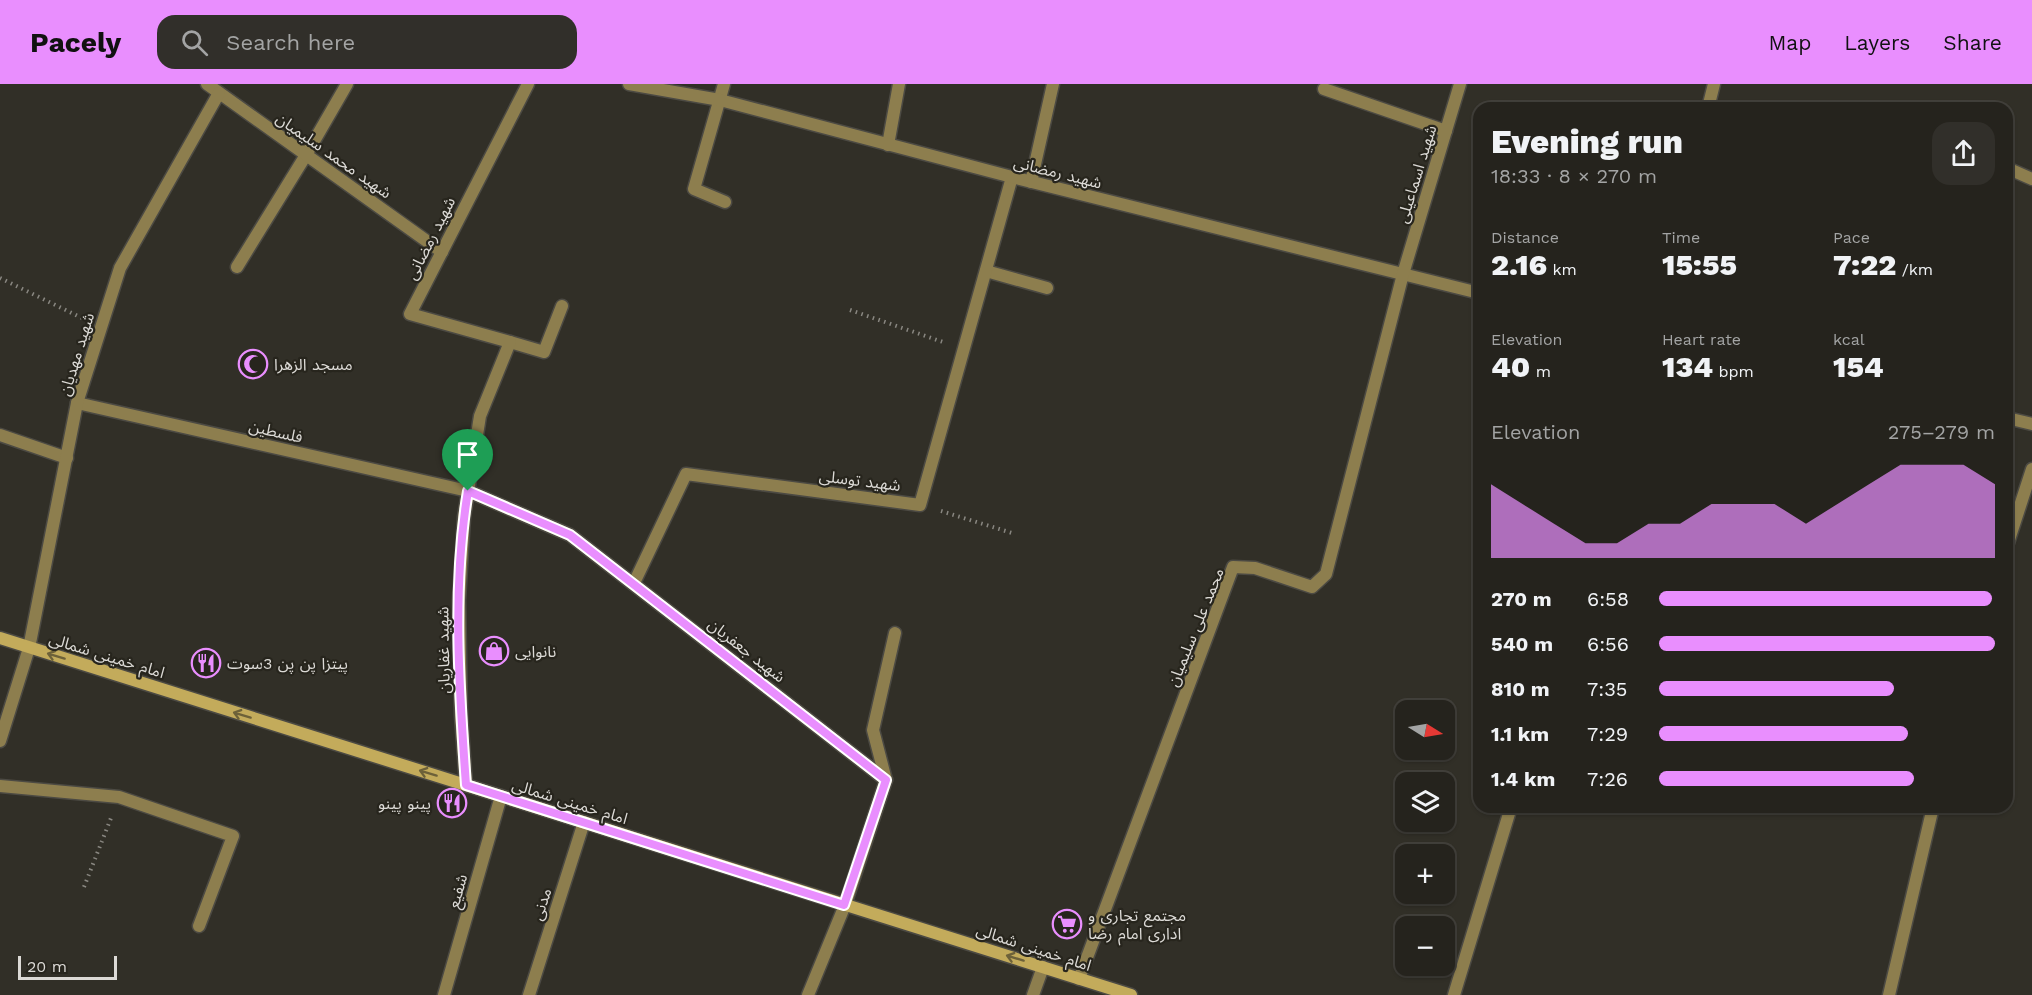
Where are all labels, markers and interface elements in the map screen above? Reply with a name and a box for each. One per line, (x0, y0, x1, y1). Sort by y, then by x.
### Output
search box (157, 15, 577, 69)
text: Pacely (30, 26, 121, 59)
icon: search (178, 26, 211, 59)
text: Search here (226, 30, 355, 55)
text: Map (1768, 30, 1811, 55)
text: Layers (1844, 30, 1910, 55)
text: Share (1943, 30, 2002, 55)
street label: شهید محمد سلیمیان (272, 108, 395, 202)
text: Evening run (1491, 122, 1683, 161)
button: share (1932, 122, 1995, 185)
street label: شهید اسماعیلی (1393, 123, 1440, 225)
street label: شهید رمضانی (1012, 152, 1104, 193)
text: 18:33 · 8 × 270 m (1491, 164, 1657, 188)
street label: شهید رمضانی (402, 194, 459, 283)
text: Distance (1491, 228, 1559, 247)
text: Time (1662, 228, 1700, 247)
text: Pace (1833, 228, 1870, 247)
text: 2.16 (1491, 247, 1547, 282)
text: 15:55 (1662, 247, 1737, 282)
text: 7:22 (1833, 247, 1896, 282)
text: km (1547, 260, 1577, 279)
text: /km (1896, 260, 1933, 279)
street label: شهید مهدیان (55, 310, 98, 398)
text: Elevation (1491, 330, 1562, 349)
text: Heart rate (1662, 330, 1741, 349)
text: kcal (1833, 330, 1865, 349)
mosque icon: مسجد الزهرا (237, 348, 269, 380)
text: 40 (1491, 349, 1530, 384)
text: 134 (1662, 349, 1713, 384)
text: 154 (1833, 349, 1884, 384)
place label: مسجد الزهرا (274, 355, 353, 374)
text: m (1530, 362, 1551, 381)
text: bpm (1713, 362, 1754, 381)
street label: فلسطین (247, 416, 305, 447)
text: Elevation (1491, 420, 1580, 444)
text: 275–279 m (1888, 420, 1995, 444)
pin (442, 429, 493, 491)
icon: arrive (451, 438, 484, 471)
street label: شهید توسلی (818, 466, 902, 495)
street label: محمد علی سلیمیان (1163, 565, 1228, 689)
text: 270 m (1491, 587, 1552, 611)
text: 6:58 (1587, 587, 1629, 611)
street label: شهید غفاریان (433, 606, 454, 694)
street label: شهید جعفریان (704, 614, 789, 686)
street label: امام خمینی شمالی (46, 629, 167, 685)
text: 540 m (1491, 632, 1553, 656)
text: 6:56 (1587, 632, 1629, 656)
shop icon: نانوایی (478, 635, 510, 667)
place label: نانوایی (515, 642, 556, 661)
restaurant icon: پیتزا پن پن 3سوت (190, 647, 222, 679)
one-way arrow (47, 650, 66, 661)
place label: پیتزا پن پن 3سوت (227, 654, 348, 674)
text: 810 m (1491, 677, 1550, 701)
text: 7:35 (1587, 677, 1627, 701)
north arrow (1395, 700, 1455, 760)
map controls (1395, 700, 1455, 976)
one-way arrow (233, 709, 252, 720)
text: 1.1 km (1491, 722, 1549, 746)
text: 7:29 (1587, 722, 1628, 746)
one-way arrow (419, 767, 438, 778)
text: 1.4 km (1491, 767, 1555, 791)
text: 7:26 (1587, 767, 1628, 791)
button: layers (1395, 772, 1455, 832)
street label: امام خمینی شمالی (509, 775, 630, 831)
restaurant icon: پینو پینو (436, 787, 468, 819)
place label: پینو پینو (378, 794, 431, 814)
button: + (1395, 844, 1455, 904)
street label: شفیع (444, 872, 474, 911)
street label: مدنی (527, 886, 556, 923)
place label: مجتمع تجاری و اداری امام رضا (1088, 906, 1186, 946)
supermarket icon: مجتمع تجاری و اداری امام رضا (1051, 908, 1083, 940)
button: − (1395, 916, 1455, 976)
street label: امام خمینی شمالی (973, 920, 1094, 978)
one-way arrow (1006, 952, 1025, 963)
scale bar (18, 953, 117, 980)
text: 20 m (27, 957, 67, 976)

